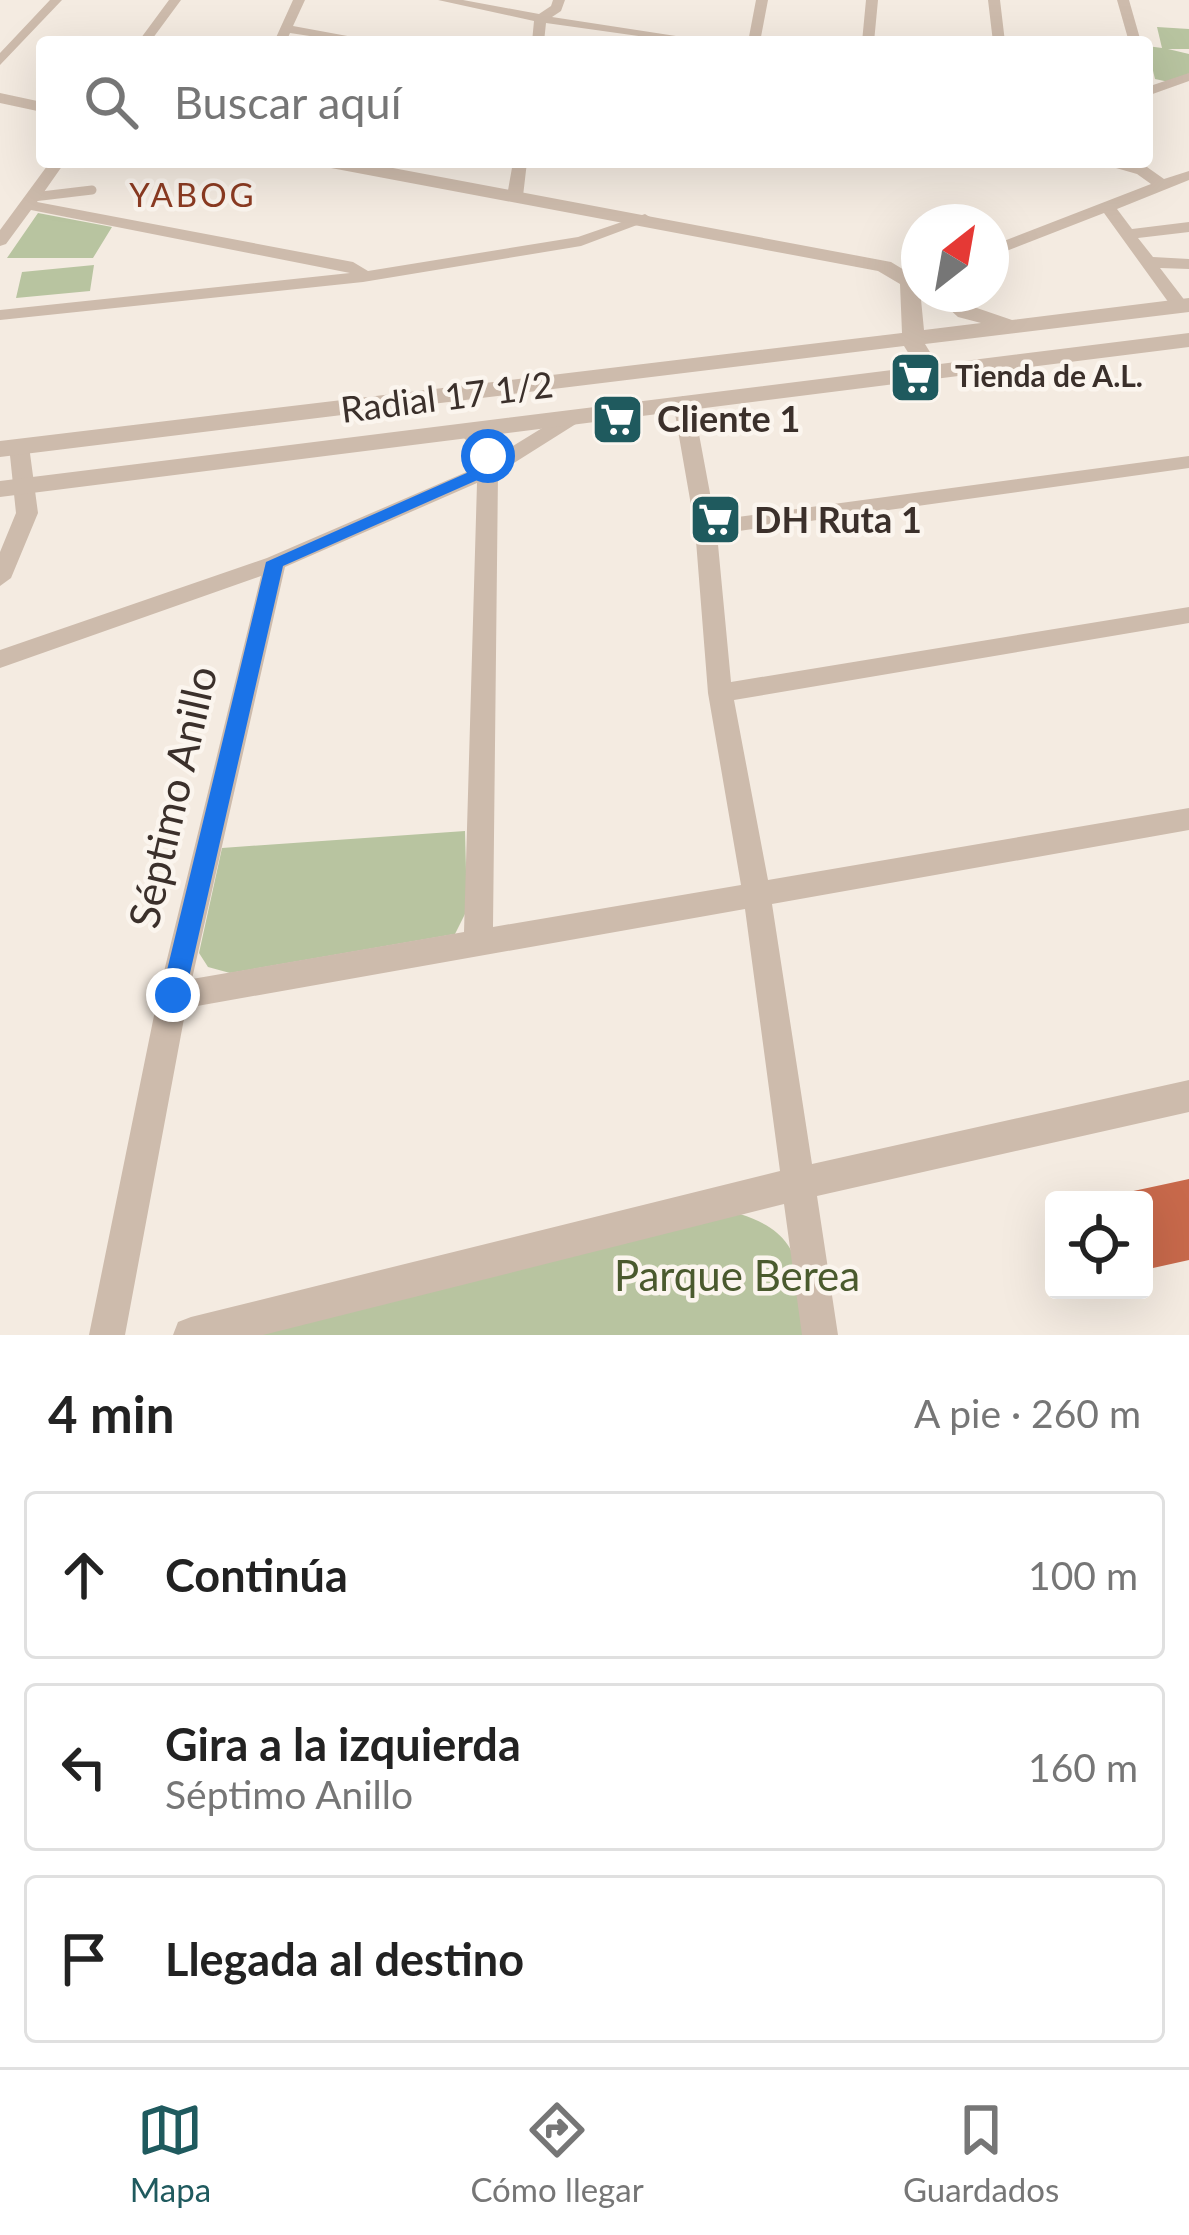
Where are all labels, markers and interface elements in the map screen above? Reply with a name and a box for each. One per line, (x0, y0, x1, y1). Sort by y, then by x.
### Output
search box (36, 36, 1153, 168)
icon: search (78, 69, 144, 135)
text: Buscar aquí (174, 75, 401, 129)
district label: YABOG (129, 174, 257, 214)
north arrow (901, 204, 1009, 312)
supermarket icon: Tienda de A.L. (888, 349, 944, 405)
place label: Tienda de A.L. (955, 357, 1143, 393)
street label: Radial 17 1/2 (338, 361, 556, 431)
supermarket icon: Cliente 1 (590, 391, 646, 447)
place label: Cliente 1 (657, 396, 800, 440)
route start (461, 429, 515, 483)
supermarket icon: DH Ruta 1 (687, 492, 743, 548)
place label: DH Ruta 1 (754, 497, 922, 541)
street label: Séptimo Anillo (118, 661, 226, 933)
route end (146, 968, 200, 1022)
map controls (1045, 1191, 1153, 1299)
button: locate (1045, 1191, 1153, 1299)
park label: Parque Berea (614, 1250, 860, 1300)
text: 4 min (48, 1383, 174, 1444)
text: A pie · 260 m (914, 1390, 1141, 1436)
icon: ahead (51, 1542, 117, 1608)
text: Continúa (165, 1548, 348, 1602)
text: 100 m (1028, 1552, 1138, 1598)
text: Gira a la izquierda (165, 1717, 521, 1771)
icon: left (51, 1734, 117, 1800)
text: 160 m (1028, 1744, 1138, 1790)
text: Séptimo Anillo (165, 1771, 413, 1817)
icon: arrive (51, 1926, 117, 1992)
text: Llegada al destino (165, 1932, 524, 1986)
tab: Mapa (130, 2097, 211, 2209)
tab: Cómo llegar (470, 2097, 644, 2209)
tab: Guardados (903, 2097, 1059, 2209)

